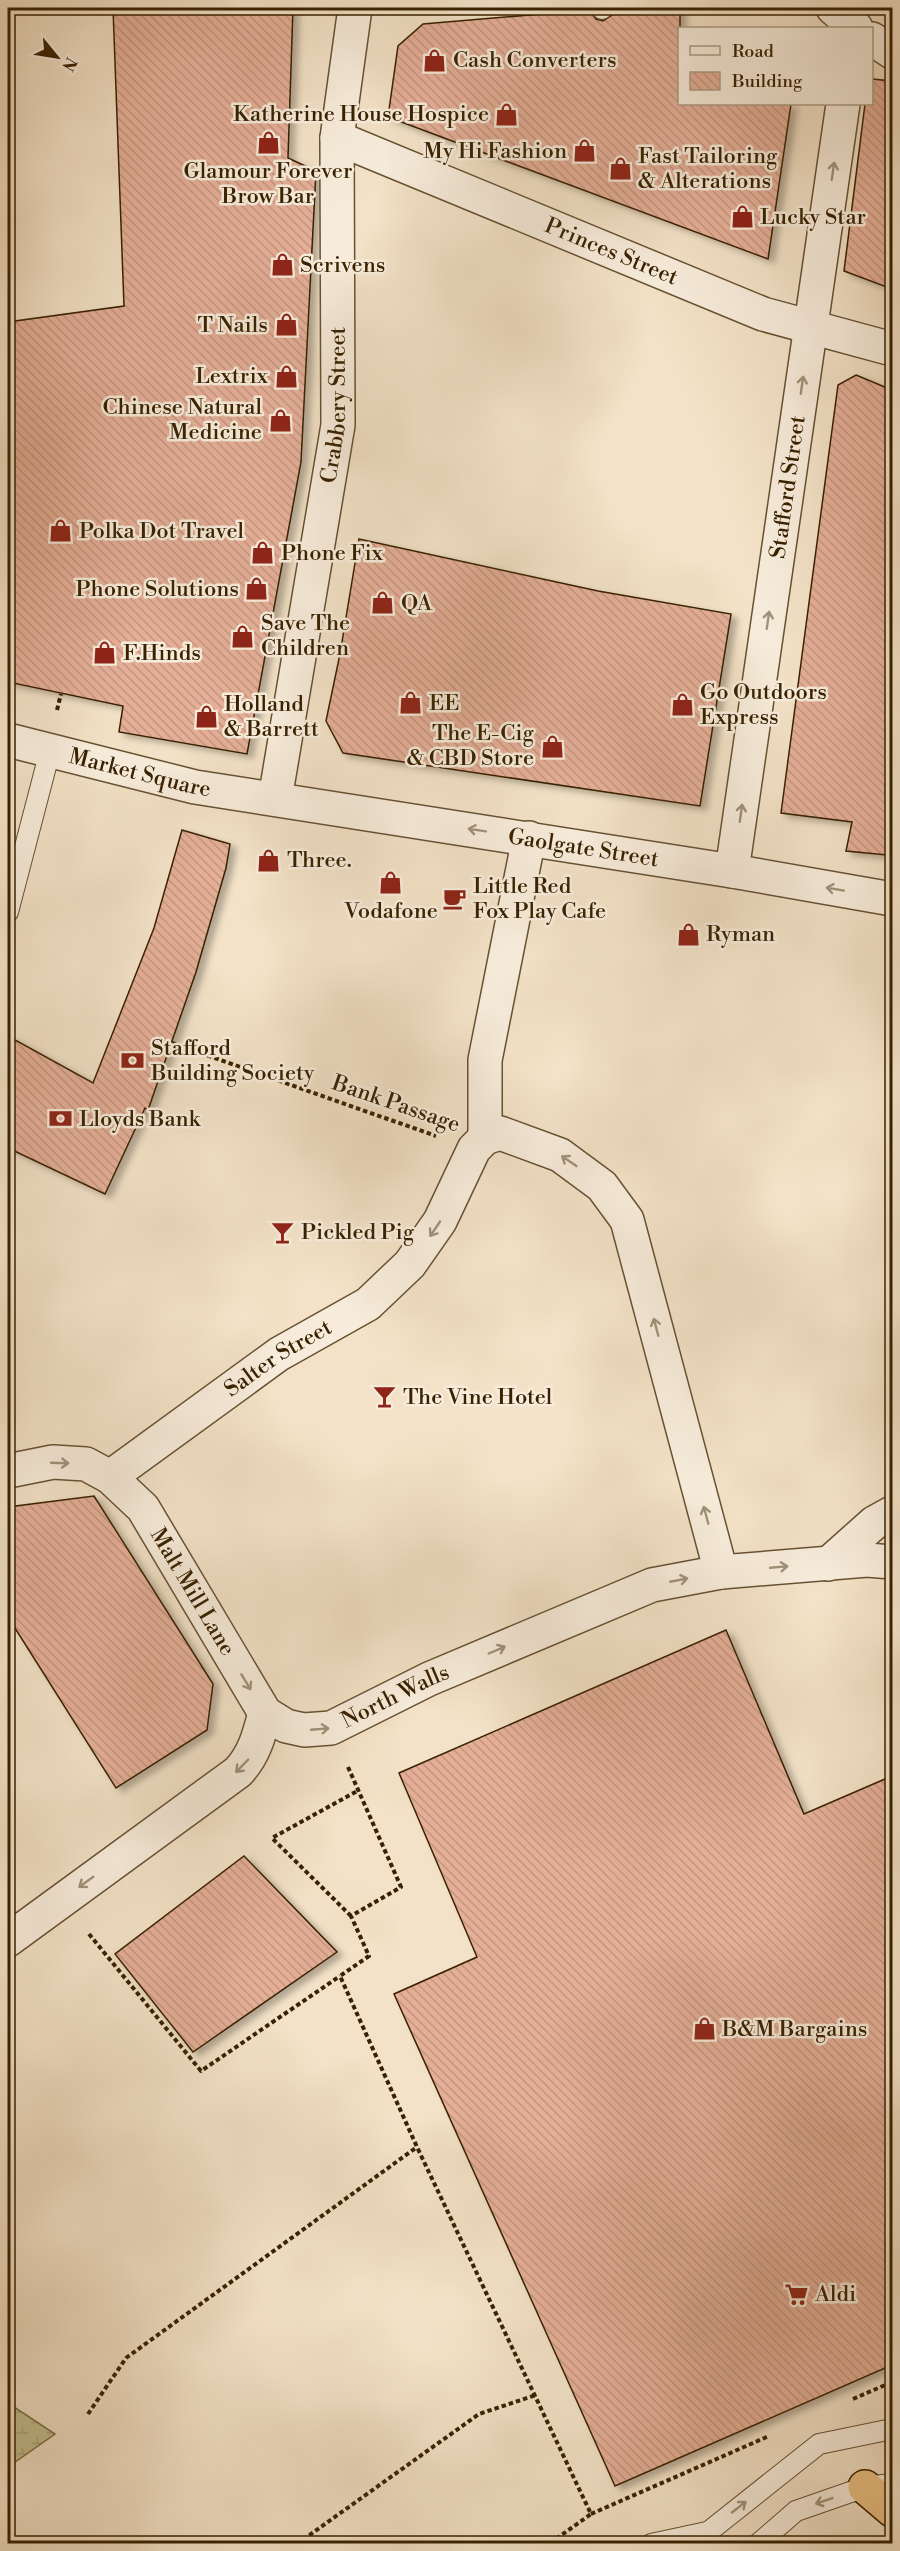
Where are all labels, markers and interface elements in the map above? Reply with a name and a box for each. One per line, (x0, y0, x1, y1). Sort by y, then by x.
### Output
north arrow (27, 27, 87, 87)
legend (678, 27, 873, 105)
text: Road (732, 40, 775, 63)
shop icon: Cash Converters (422, 47, 448, 73)
place label: Cash Converters (453, 47, 617, 74)
text: N (57, 54, 81, 75)
text: Building (731, 70, 803, 93)
place label: Katherine House Hospice (233, 101, 489, 128)
shop icon: Katherine House Hospice (494, 101, 520, 127)
shop icon: Glamour Forever Brow Bar (255, 129, 281, 155)
place label: My Hi Fashion (423, 138, 567, 165)
shop icon: My Hi Fashion (572, 138, 598, 164)
place label: Fast Tailoring & Alterations (638, 143, 778, 195)
shop icon: Fast Tailoring & Alterations (607, 156, 633, 182)
place label: Glamour Forever Brow Bar (184, 158, 352, 210)
one-way arrow (828, 162, 839, 182)
shop icon: Lucky Star (729, 204, 755, 230)
place label: Lucky Star (760, 204, 866, 231)
street label: Princes Street (541, 212, 682, 291)
shop icon: Scrivens (269, 252, 295, 278)
place label: Scrivens (300, 252, 385, 279)
place label: T Nails (197, 312, 268, 339)
shop icon: T Nails (273, 312, 299, 338)
street label: Crabbery Street (315, 326, 352, 485)
place label: Lextrix (195, 363, 269, 390)
shop icon: Lextrix (273, 363, 299, 389)
one-way arrow (796, 376, 807, 396)
place label: Chinese Natural Medicine (102, 394, 262, 446)
shop icon: Chinese Natural Medicine (267, 407, 293, 433)
street label: Stafford Street (764, 413, 811, 560)
shop icon: Polka Dot Travel (48, 518, 74, 544)
place label: Polka Dot Travel (79, 518, 245, 545)
shop icon: Phone Fix (250, 540, 276, 566)
place label: Phone Fix (281, 540, 384, 567)
place label: Phone Solutions (76, 576, 239, 603)
shop icon: Phone Solutions (244, 576, 270, 602)
shop icon: QA (370, 590, 396, 616)
place label: QA (401, 590, 433, 617)
place label: Save The Children (261, 610, 350, 662)
one-way arrow (763, 610, 774, 630)
shop icon: Save The Children (230, 623, 256, 649)
shop icon: F.Hinds (92, 640, 118, 666)
place label: F.Hinds (123, 640, 201, 667)
place label: Go Outdoors Express (700, 679, 827, 731)
shop icon: EE (398, 690, 424, 716)
place label: EE (429, 690, 459, 717)
place label: Holland & Barrett (224, 691, 319, 743)
shop icon: Go Outdoors Express (669, 692, 695, 718)
shop icon: Holland & Barrett (193, 704, 219, 730)
place label: The E-Cig & CBD Store (407, 720, 535, 772)
shop icon: The E-Cig & CBD Store (539, 733, 565, 759)
street label: Market Square (66, 742, 213, 803)
one-way arrow (735, 803, 746, 823)
street label: Gaolgate Street (506, 823, 661, 873)
one-way arrow (467, 825, 487, 836)
shop icon: Three. (256, 847, 282, 873)
place label: Three. (287, 847, 352, 874)
shop icon: Vodafone (378, 869, 404, 895)
place label: Little Red Fox Play Cafe (473, 873, 606, 925)
one-way arrow (826, 883, 845, 894)
cafe icon: Little Red Fox Play Cafe (442, 886, 468, 912)
place label: Vodafone (343, 898, 438, 925)
shop icon: Ryman (675, 921, 701, 947)
place label: Ryman (706, 921, 775, 948)
place label: Stafford Building Society (150, 1035, 315, 1087)
bank icon: Stafford Building Society (120, 1048, 146, 1074)
street label: Bank Passage (328, 1069, 463, 1138)
bank icon: Lloyds Bank (48, 1106, 74, 1132)
place label: Lloyds Bank (79, 1106, 202, 1133)
one-way arrow (561, 1154, 578, 1166)
bar icon: Pickled Pig (270, 1219, 296, 1245)
place label: Pickled Pig (301, 1219, 415, 1246)
one-way arrow (429, 1220, 441, 1236)
street label: Salter Street (219, 1314, 337, 1403)
one-way arrow (649, 1318, 661, 1337)
bar icon: The Vine Hotel (372, 1384, 398, 1410)
place label: The Vine Hotel (403, 1384, 553, 1411)
one-way arrow (49, 1457, 69, 1469)
one-way arrow (700, 1506, 711, 1525)
street label: Malt Mill Lane (144, 1523, 241, 1660)
one-way arrow (769, 1562, 789, 1573)
one-way arrow (669, 1574, 688, 1585)
one-way arrow (488, 1644, 506, 1655)
street label: North Walls (337, 1659, 453, 1734)
one-way arrow (241, 1673, 253, 1690)
one-way arrow (309, 1723, 329, 1734)
one-way arrow (235, 1759, 250, 1774)
one-way arrow (79, 1876, 95, 1889)
shop icon: B&M Bargains (691, 2016, 717, 2042)
place label: B&M Bargains (721, 2016, 868, 2043)
supermarket icon: Aldi (784, 2281, 810, 2307)
place label: Aldi (814, 2281, 856, 2308)
one-way arrow (815, 2497, 834, 2508)
one-way arrow (731, 2501, 747, 2514)

